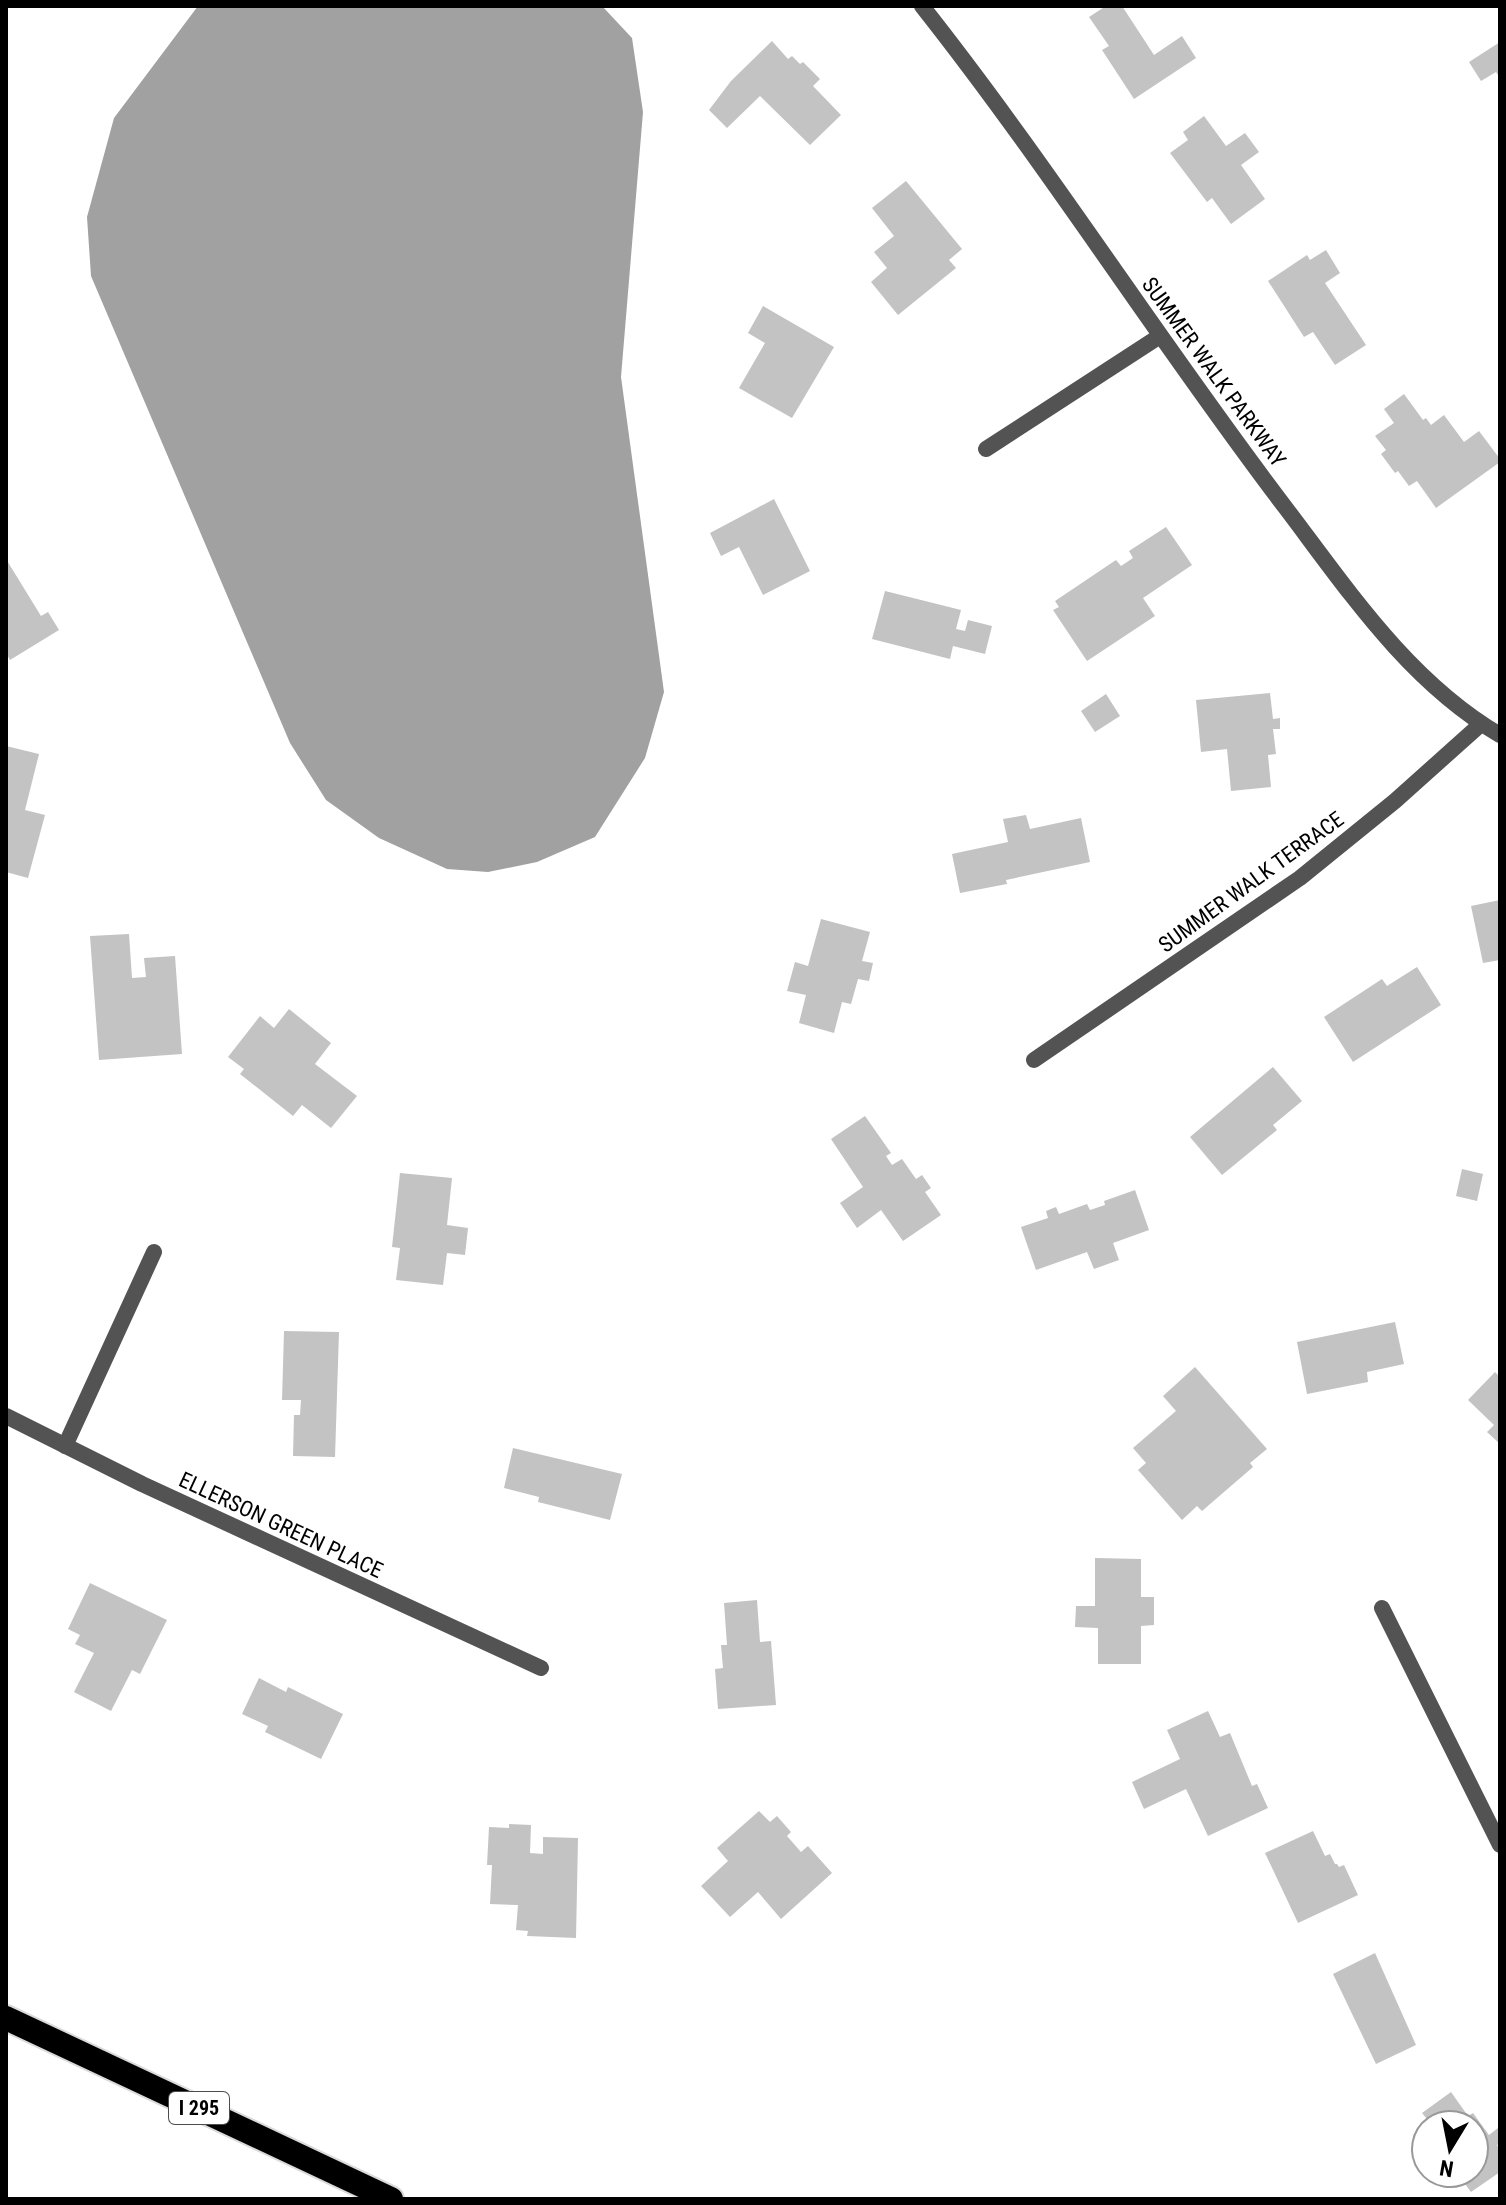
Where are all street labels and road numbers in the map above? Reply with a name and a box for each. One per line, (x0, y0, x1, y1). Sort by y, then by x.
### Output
street label: SUMMER WALK PARKWAY (1137, 273, 1291, 472)
street label: SUMMER WALK TERRACE (1154, 806, 1348, 957)
street label: ELLERSON GREEN PLACE (175, 1467, 387, 1583)
road number: I 295 (169, 2092, 229, 2124)

